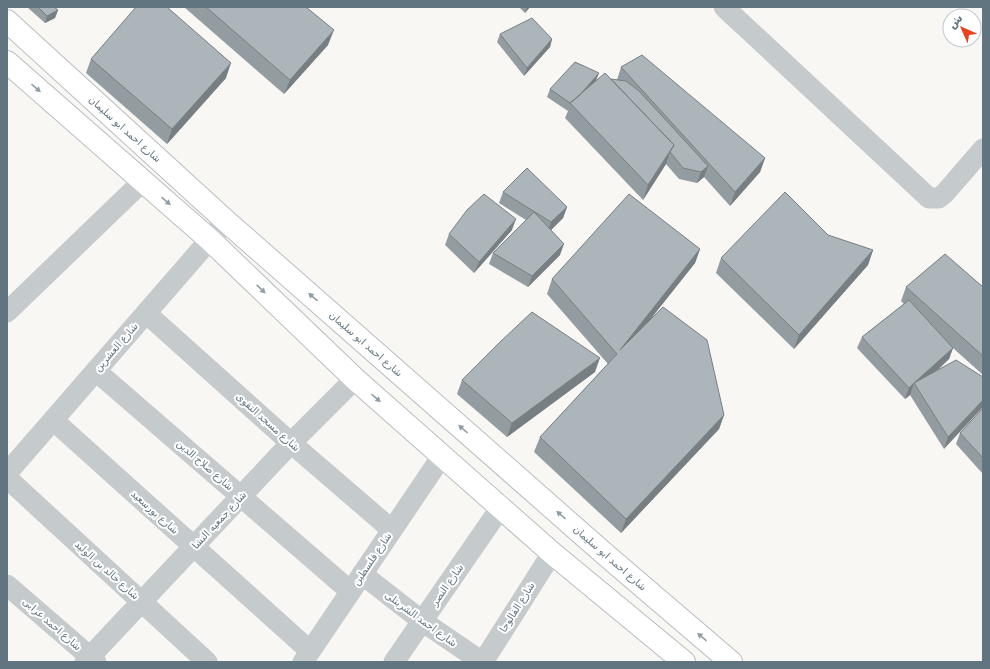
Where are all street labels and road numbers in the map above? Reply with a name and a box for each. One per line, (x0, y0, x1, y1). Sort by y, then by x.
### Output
street label: شارع احمد ابو سليمان (86, 94, 163, 165)
street label: شارع احمد ابو سليمان (327, 309, 405, 380)
street label: شارع العشرين (92, 320, 141, 374)
street label: شارع مسجد التقوى (233, 391, 302, 454)
street label: شارع صلاح الدين (174, 438, 235, 493)
street label: شارع بورسعيد (128, 488, 181, 537)
street label: شارع جمعيه النشا (190, 489, 249, 552)
street label: شارع احمد ابو سليمان (571, 523, 649, 594)
street label: شارع فلسطين (350, 531, 395, 588)
street label: شارع خالد بن الوليد (72, 538, 141, 602)
street label: شارع النصر (428, 562, 466, 609)
street label: شارع الفالوجا (497, 580, 538, 635)
street label: شارع احمد الشربتلى (382, 589, 459, 650)
street label: شارع احمد عرابى (20, 596, 84, 653)

